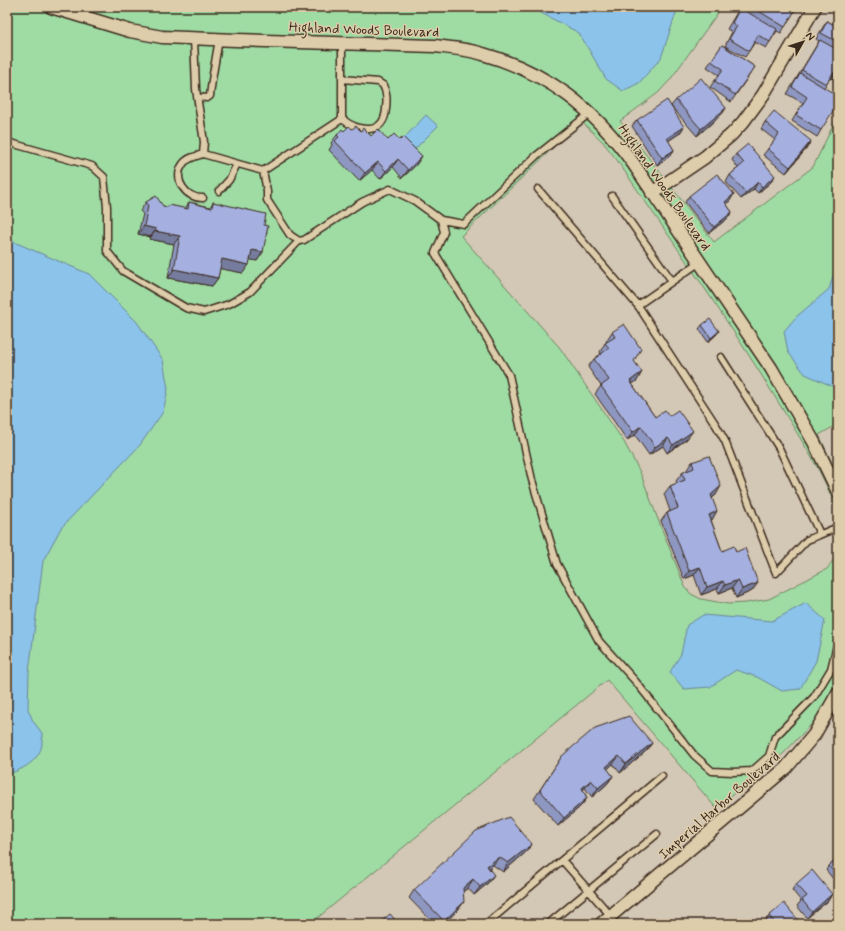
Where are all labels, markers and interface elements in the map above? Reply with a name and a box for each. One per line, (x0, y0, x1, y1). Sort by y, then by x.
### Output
street label: Highland Woods Boulevard (288, 18, 439, 44)
north arrow (783, 22, 823, 62)
text: N (802, 29, 818, 44)
street label: Highland Woods Boulevard (612, 121, 715, 255)
street label: Imperial Harbor Boulevard (655, 748, 784, 864)

